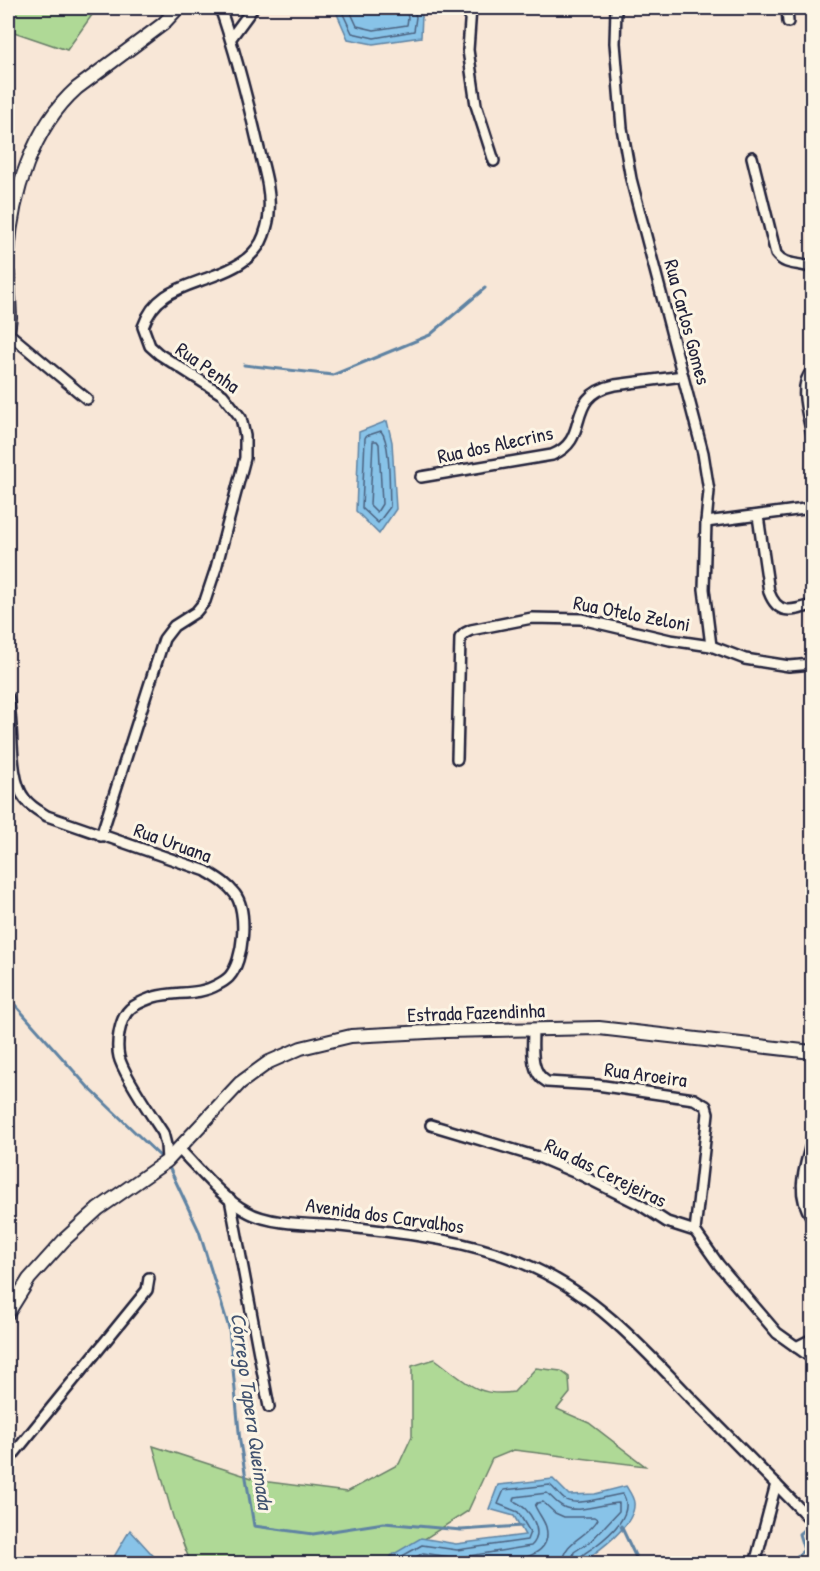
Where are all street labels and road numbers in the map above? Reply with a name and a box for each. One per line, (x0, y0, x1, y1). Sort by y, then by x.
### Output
street label: Rua Carlos Gomes (658, 256, 718, 388)
street label: Rua Penha (171, 335, 246, 399)
street label: Rua dos Alecrins (435, 419, 556, 469)
street label: Rua Otelo Zeloni (571, 588, 693, 638)
street label: Rua Uruana (130, 815, 216, 869)
street label: Estrada Fazendinha (407, 996, 545, 1028)
street label: Rua Aroeira (603, 1055, 689, 1093)
street label: Rua das Cerejeiras (541, 1131, 672, 1213)
street label: Avenida dos Carvalhos (304, 1191, 466, 1240)

